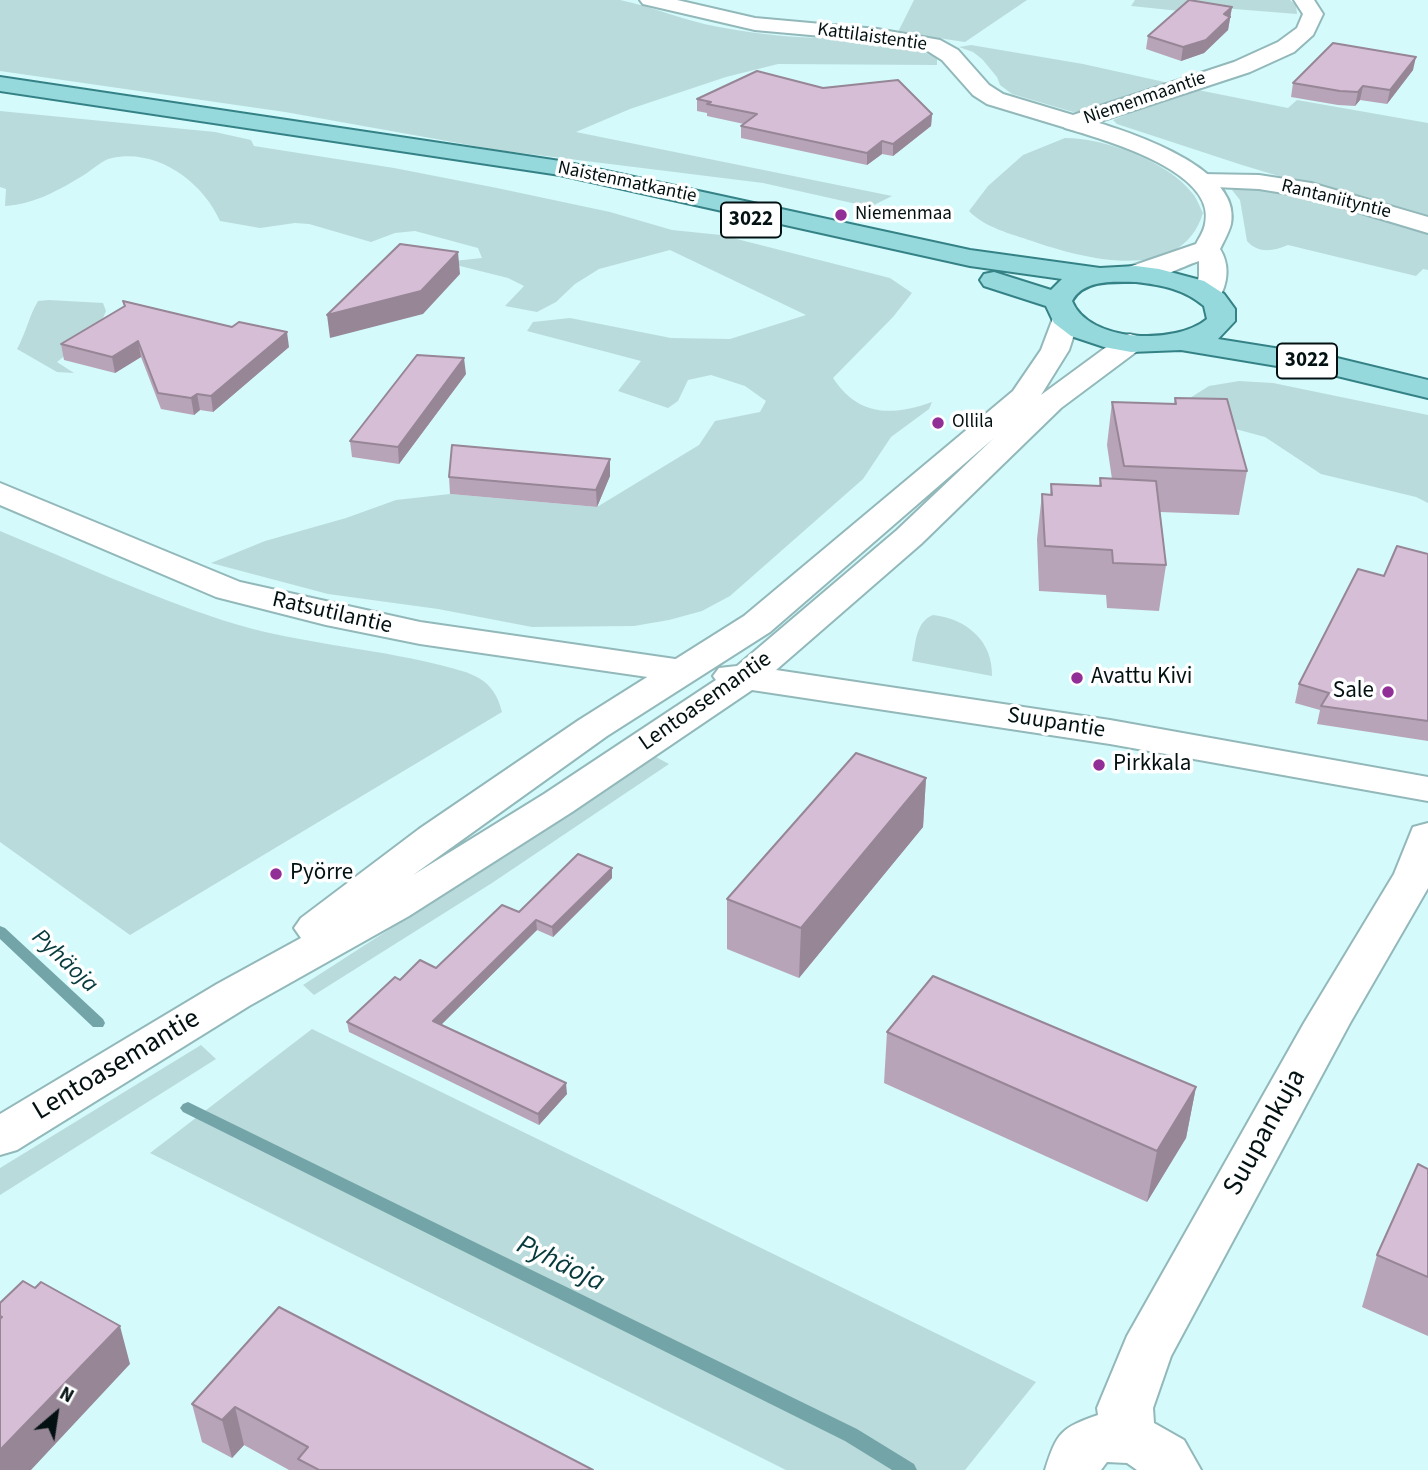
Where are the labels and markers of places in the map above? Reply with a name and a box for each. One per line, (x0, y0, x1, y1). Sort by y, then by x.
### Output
place label: Niemenmaa (855, 204, 952, 226)
marker: Niemenmaa (833, 207, 849, 223)
place label: Ollila (952, 412, 993, 434)
marker: Ollila (930, 415, 946, 431)
place label: Avattu Kivi (1091, 664, 1192, 692)
marker: Avattu Kivi (1069, 670, 1085, 686)
place label: Sale (1333, 678, 1374, 706)
marker: Sale (1380, 684, 1396, 700)
place label: Pirkkala (1113, 751, 1191, 779)
marker: Pirkkala (1091, 757, 1107, 773)
place label: Pyörre (290, 860, 353, 888)
marker: Pyörre (268, 866, 284, 882)

